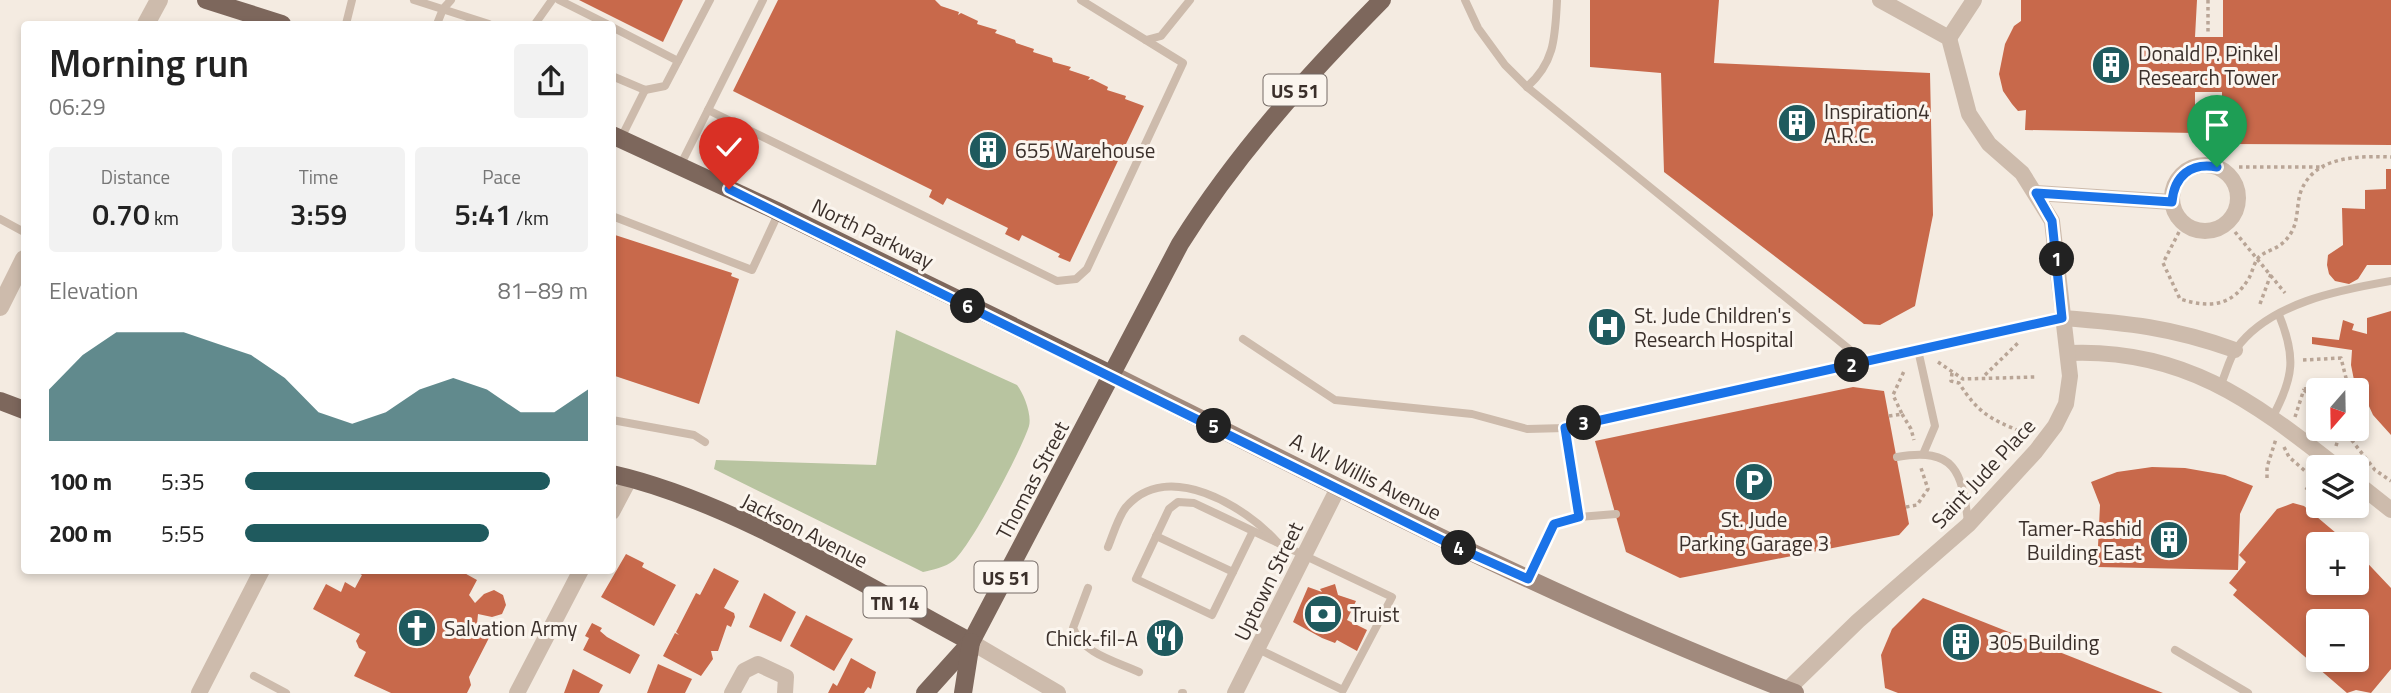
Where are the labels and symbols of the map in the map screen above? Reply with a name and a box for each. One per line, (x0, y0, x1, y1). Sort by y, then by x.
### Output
place label: Donald P. Pinkel Research Tower (2138, 37, 2279, 93)
building icon: Donald P. Pinkel Research Tower (2090, 44, 2132, 86)
road number: US 51 (1264, 74, 1326, 106)
place label: Inspiration4 A.R.C. (1824, 95, 1930, 151)
pin (2187, 95, 2247, 167)
building icon: Inspiration4 A.R.C. (1776, 102, 1818, 144)
pin (699, 117, 759, 189)
building icon: 655 Warehouse (967, 129, 1009, 171)
place label: 655 Warehouse (1015, 134, 1155, 166)
street label: North Parkway (806, 190, 940, 276)
pin: 1 (2039, 242, 2074, 276)
pin: 6 (950, 288, 986, 324)
place label: St. Jude Children's Research Hospital (1634, 299, 1794, 355)
hospital icon: St. Jude Children's Research Hospital (1586, 306, 1628, 348)
pin: 2 (1834, 348, 1870, 382)
north arrow (2306, 378, 2370, 441)
pin: 3 (1566, 406, 1602, 440)
pin: 5 (1196, 408, 1232, 444)
street label: Saint Jude Place (1923, 411, 2043, 535)
street label: Thomas Street (987, 415, 1077, 545)
street label: A. W. Willis Avenue (1285, 424, 1447, 528)
parking icon: St. Jude Parking Garage 3 (1733, 461, 1775, 503)
street label: Jackson Avenue (736, 484, 874, 576)
place label: St. Jude Parking Garage 3 (1679, 503, 1829, 559)
place label: Tamer-Rashid Building East (2018, 512, 2143, 568)
street label: Uptown Street (1225, 515, 1311, 646)
building icon: Tamer-Rashid Building East (2148, 519, 2190, 561)
pin: 4 (1442, 530, 1476, 566)
road number: US 51 (974, 562, 1038, 592)
road number: TN 14 (864, 586, 926, 618)
bank icon: Truist (1302, 593, 1344, 635)
place label: Truist (1350, 598, 1400, 630)
church icon: Salvation Army (396, 607, 438, 649)
place label: Salvation Army (444, 612, 578, 644)
restaurant icon: Chick-fil-A (1144, 617, 1186, 659)
building icon: 305 Building (1940, 621, 1982, 663)
place label: Chick-fil-A (1045, 622, 1138, 654)
place label: 305 Building (1988, 626, 2099, 658)

